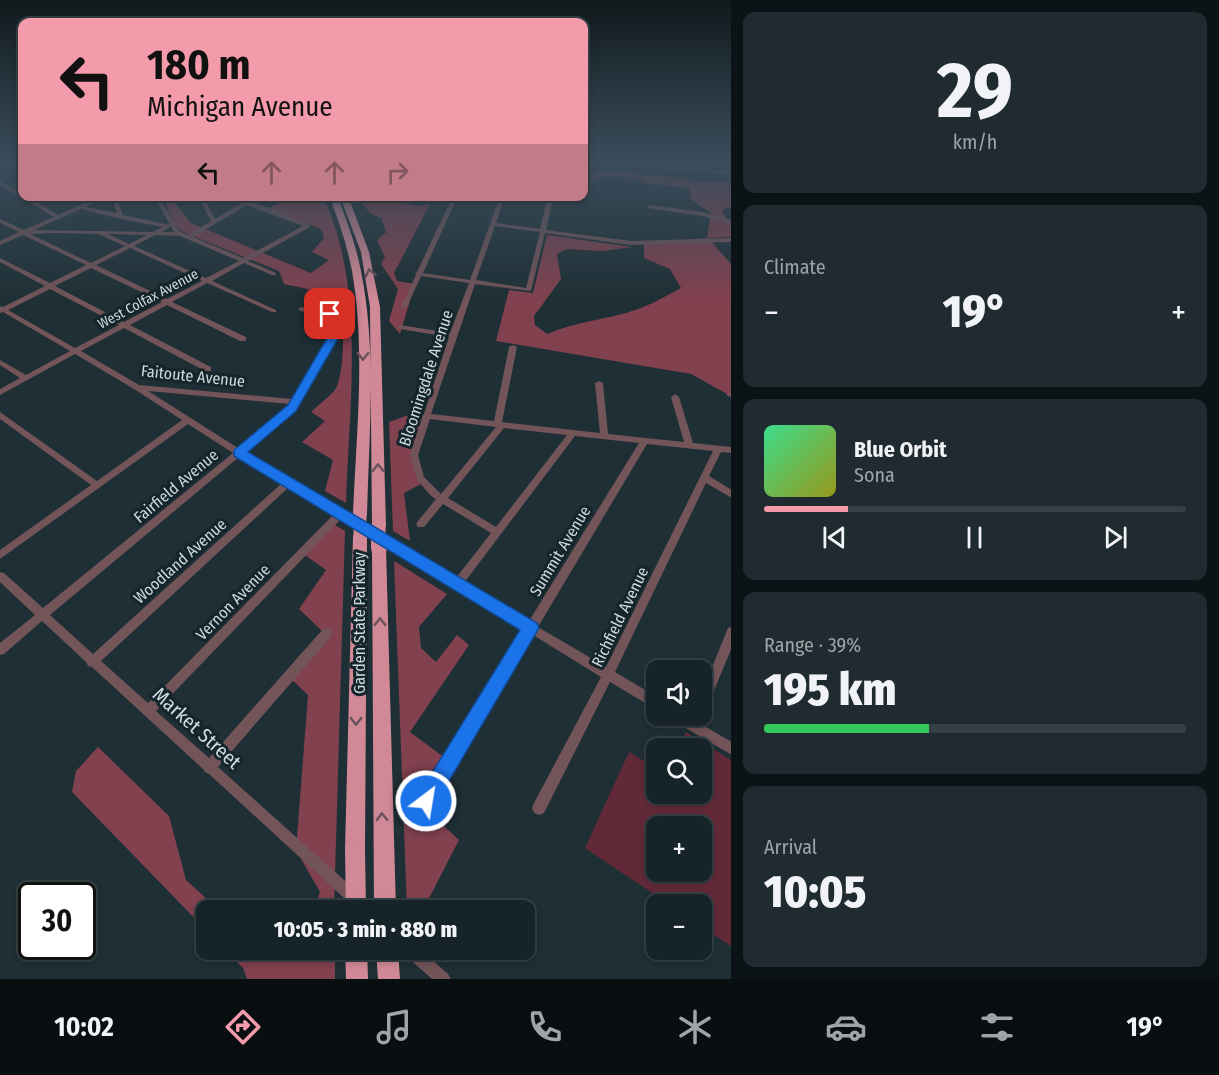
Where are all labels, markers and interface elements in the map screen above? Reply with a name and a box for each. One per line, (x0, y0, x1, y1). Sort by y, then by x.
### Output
text: 180 m (147, 40, 251, 90)
icon: left (48, 42, 126, 120)
text: 29 (937, 44, 1013, 138)
text: Michigan Avenue (147, 91, 333, 123)
text: km/h (953, 130, 997, 154)
icon: left (192, 156, 225, 189)
icon: ahead (255, 156, 288, 189)
icon: ahead (318, 156, 351, 189)
icon: right (381, 156, 414, 189)
text: Climate (764, 255, 826, 279)
street label: West Colfax Avenue (95, 265, 201, 333)
one-way arrow (364, 268, 377, 278)
text: 19° (943, 285, 1007, 339)
pin (304, 288, 355, 339)
text: − (764, 293, 779, 333)
text: + (1171, 293, 1186, 333)
icon: arrive (313, 297, 346, 330)
street label: Bloomingdale Avenue (395, 307, 457, 448)
one-way arrow (357, 351, 369, 360)
street label: Faitoute Avenue (140, 361, 246, 391)
text: Blue Orbit (854, 436, 947, 463)
street label: Fairfield Avenue (130, 445, 222, 527)
one-way arrow (372, 463, 385, 472)
text: Sona (854, 463, 895, 487)
street label: Summit Avenue (526, 502, 594, 600)
street label: Woodland Avenue (130, 514, 230, 608)
icon: previous (818, 521, 851, 554)
icon: pause (958, 521, 991, 554)
icon: next (1099, 521, 1132, 554)
street label: Garden State Parkway (350, 551, 369, 694)
street label: Vernon Avenue (192, 560, 274, 644)
street label: Richfield Avenue (588, 564, 652, 670)
one-way arrow (374, 617, 386, 626)
text: Range · 39% (764, 633, 861, 657)
map controls (646, 660, 712, 960)
button: sound (646, 660, 712, 726)
text: 195 km (764, 663, 897, 717)
street label: Market Street (148, 682, 246, 774)
one-way arrow (350, 716, 363, 725)
button: search (646, 738, 712, 804)
position arrow (394, 769, 458, 833)
one-way arrow (376, 812, 388, 821)
button: + (646, 816, 712, 882)
text: Arrival (764, 835, 817, 859)
text: 10:05 (764, 865, 866, 919)
speed limit sign: 30 (18, 882, 96, 960)
button: − (646, 894, 712, 960)
text: 10:05 · 3 min · 880 m (274, 916, 457, 943)
icon: directions (222, 1006, 264, 1048)
icon: music (373, 1006, 415, 1048)
icon: phone (524, 1006, 566, 1048)
icon: climate (674, 1006, 716, 1048)
icon: car (825, 1006, 867, 1048)
icon: filters (976, 1006, 1018, 1048)
text: 10:02 (54, 1011, 114, 1043)
text: 19° (1127, 1011, 1165, 1043)

